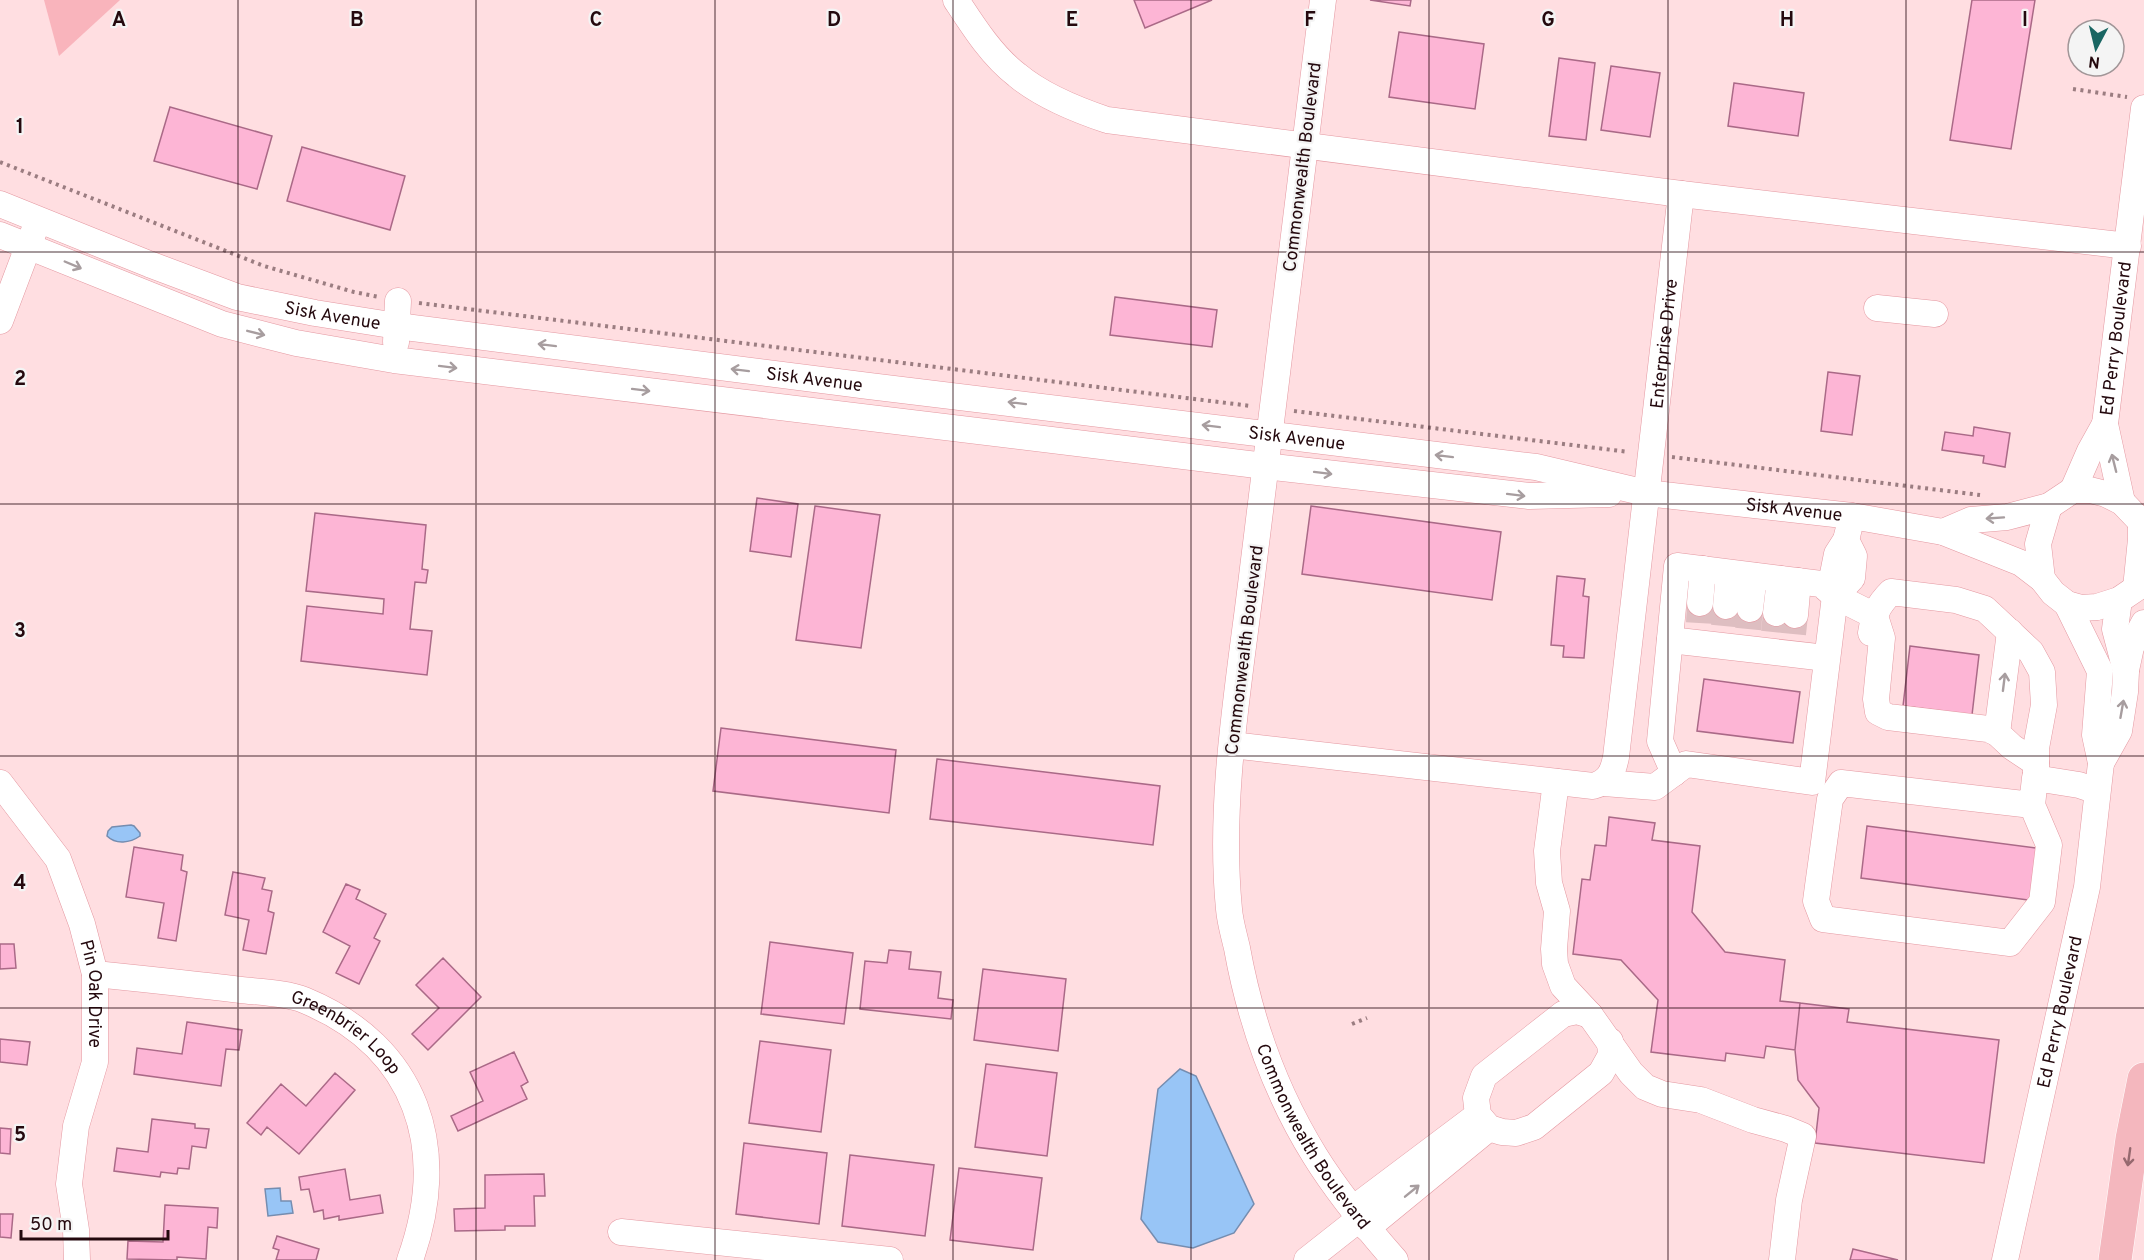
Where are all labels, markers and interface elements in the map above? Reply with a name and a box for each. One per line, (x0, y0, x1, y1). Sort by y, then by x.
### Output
text: A (112, 8, 126, 34)
text: B (350, 8, 364, 34)
text: C (590, 8, 602, 34)
text: D (827, 8, 841, 34)
text: E (1066, 8, 1078, 34)
text: F (1304, 8, 1316, 34)
text: G (1541, 8, 1555, 34)
text: H (1780, 8, 1794, 34)
text: I (2022, 8, 2028, 34)
north arrow (2066, 18, 2126, 78)
text: N (2087, 50, 2101, 72)
street label: Commonwealth Boulevard (1279, 61, 1328, 273)
text: 1 (16, 115, 24, 141)
one-way arrow (64, 260, 82, 271)
street label: Ed Perry Boulevard (2096, 260, 2138, 417)
street label: Enterprise Drive (1646, 278, 1684, 410)
street label: Sisk Avenue (282, 297, 382, 336)
one-way arrow (246, 327, 265, 339)
one-way arrow (537, 339, 557, 350)
one-way arrow (437, 361, 457, 372)
street label: Sisk Avenue (765, 363, 864, 398)
one-way arrow (731, 364, 751, 375)
text: 2 (14, 367, 26, 393)
one-way arrow (631, 384, 651, 395)
one-way arrow (1008, 398, 1028, 409)
one-way arrow (1201, 421, 1221, 432)
street label: Sisk Avenue (1247, 422, 1346, 457)
one-way arrow (1434, 450, 1454, 461)
one-way arrow (2107, 454, 2119, 473)
one-way arrow (1312, 468, 1332, 479)
one-way arrow (1506, 490, 1526, 501)
street label: Sisk Avenue (1744, 494, 1843, 528)
one-way arrow (1986, 513, 2006, 524)
street label: Commonwealth Boulevard (1221, 544, 1270, 756)
text: 3 (14, 619, 26, 645)
one-way arrow (1998, 673, 2009, 693)
one-way arrow (2117, 700, 2128, 720)
text: 4 (14, 871, 26, 897)
street label: Ed Perry Boulevard (2033, 934, 2089, 1090)
street label: Pin Oak Drive (74, 938, 105, 1048)
street label: Greenbrier Loop (288, 986, 405, 1080)
street label: Commonwealth Boulevard (1250, 1041, 1374, 1235)
text: 5 (14, 1123, 26, 1149)
one-way arrow (2124, 1146, 2135, 1166)
one-way arrow (1404, 1184, 1420, 1197)
scale bar (21, 1203, 168, 1241)
text: 50 m (30, 1214, 72, 1237)

